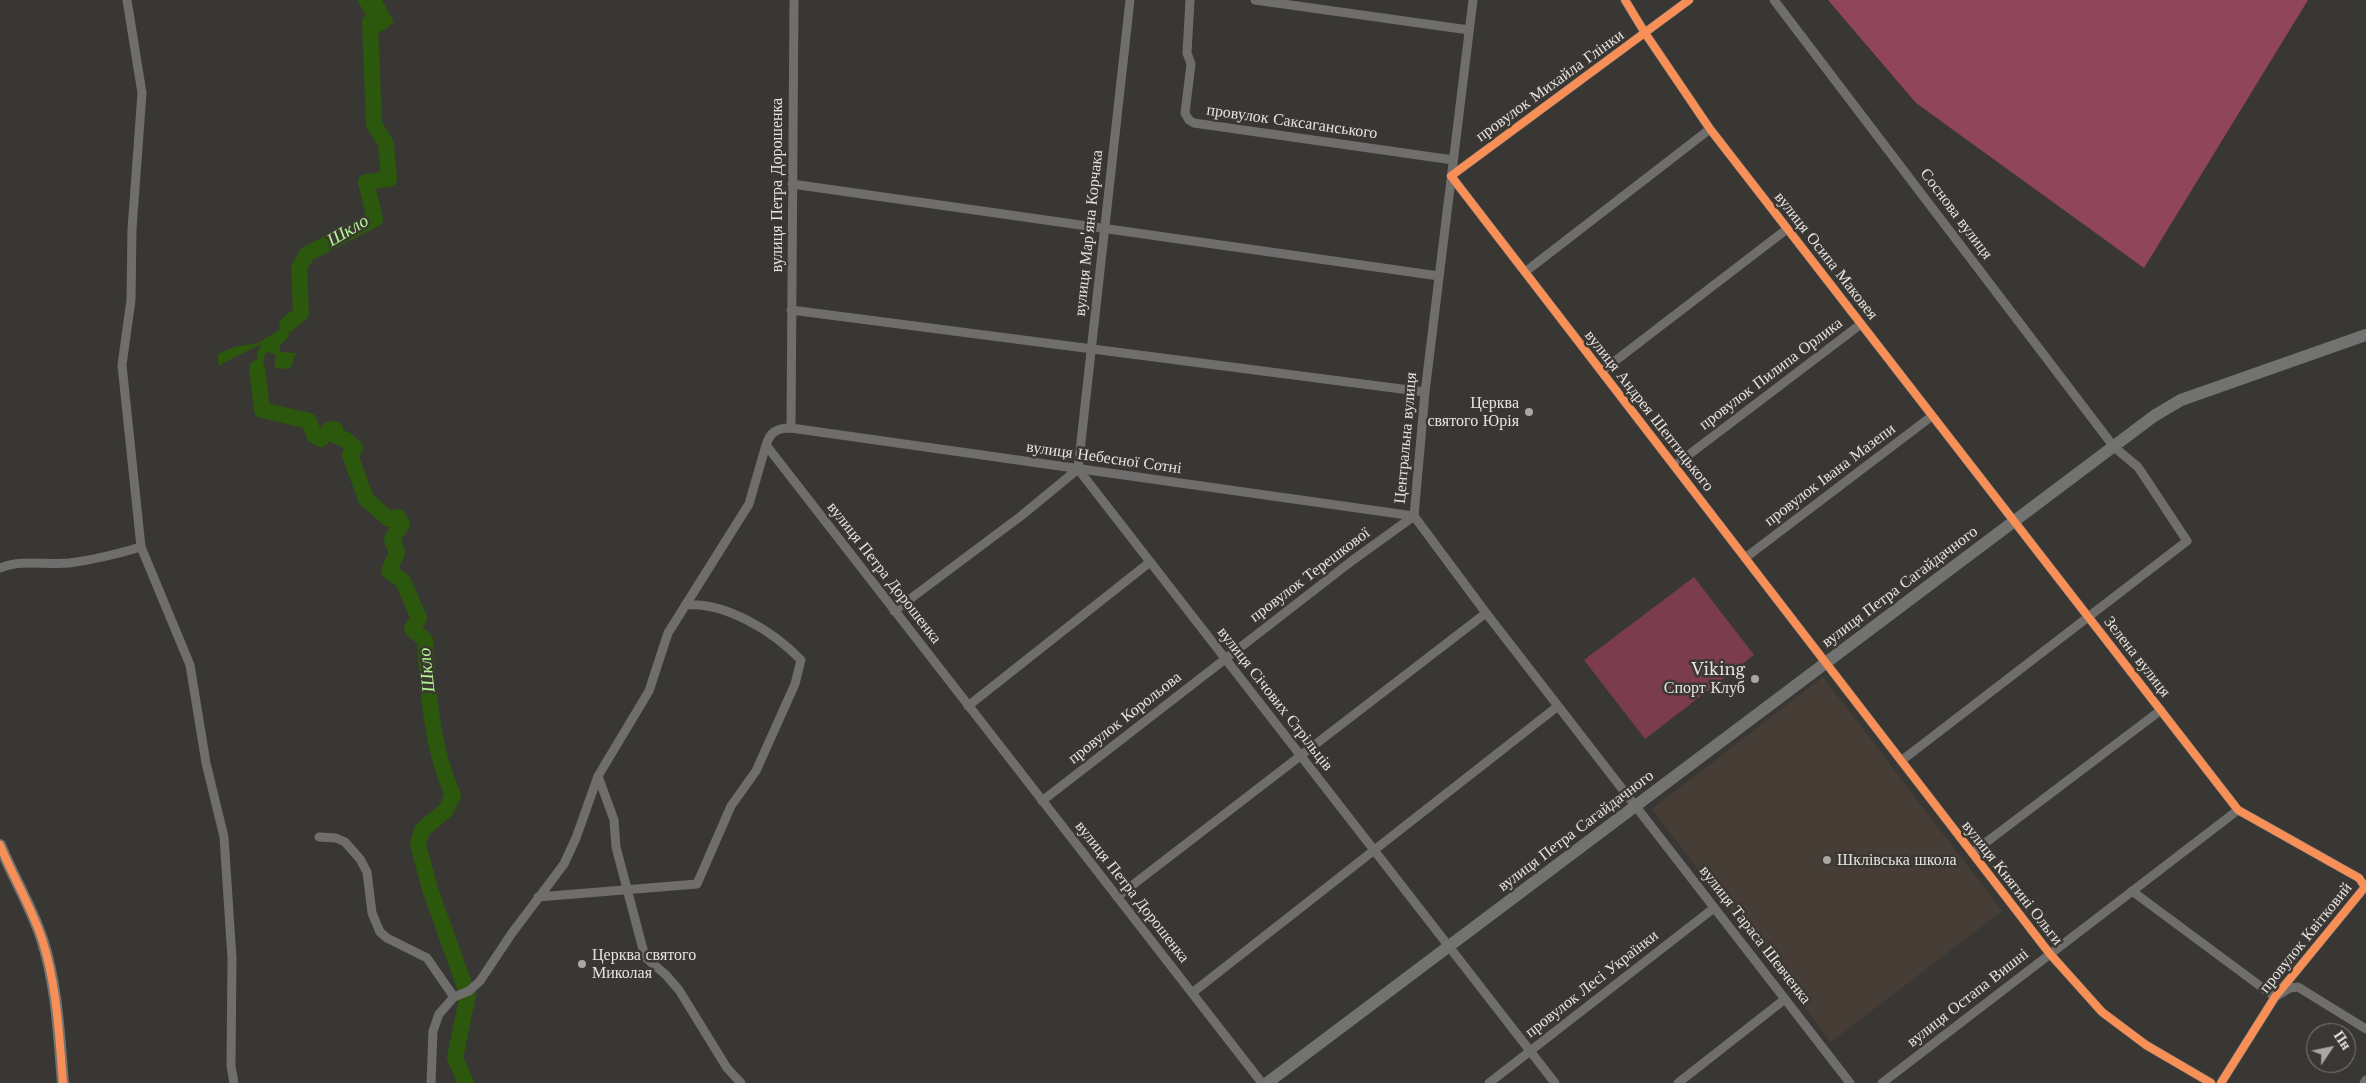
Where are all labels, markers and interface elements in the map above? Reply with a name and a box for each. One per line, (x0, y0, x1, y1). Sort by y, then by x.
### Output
street label: провулок Михайла Глінки (1472, 26, 1628, 146)
street label: вулиця Петра Дорошенка (767, 98, 787, 272)
street label: провулок Саксаганського (1205, 100, 1379, 144)
street label: вулиця Мар'яна Корчака (1071, 149, 1107, 317)
street label: Соснова вулиця (1916, 165, 1996, 263)
street label: вулиця Осипа Маковея (1770, 188, 1882, 324)
water label: Шкло (323, 210, 373, 252)
street label: провулок Пилипа Орлика (1695, 314, 1847, 434)
street label: вулиця Андрея Шептицького (1580, 327, 1718, 495)
street label: Центральна вулиця (1391, 371, 1421, 505)
place label: Церква святого Юрія (1427, 393, 1519, 431)
marker: Церква святого Юрія (1523, 406, 1535, 418)
street label: провулок Івана Мазепи (1761, 419, 1899, 531)
street label: вулиця Небесної Сотні (1025, 438, 1183, 478)
street label: вулиця Петра Дорошенка (823, 498, 945, 648)
street label: вулиця Петра Сагайдачного (1818, 522, 1982, 652)
street label: провулок Терешкової (1246, 523, 1374, 627)
street label: Зелена вулиця (2100, 613, 2174, 701)
street label: вулиця Січових Стрільців (1213, 623, 1337, 775)
water label: Шкло (414, 647, 440, 693)
place label: Viking Спорт Клуб (1664, 660, 1745, 698)
street label: провулок Корольова (1064, 668, 1186, 768)
marker: Viking Спорт Клуб (1749, 673, 1761, 685)
street label: вулиця Петра Сагайдачного (1494, 766, 1658, 896)
street label: вулиця Петра Дорошенка (1071, 817, 1193, 967)
street label: вулиця Княгині Ольги (1957, 817, 2067, 949)
place label: Шклівська школа (1837, 850, 1957, 870)
marker: Шклівська школа (1821, 854, 1833, 866)
street label: вулиця Тараса Шевченка (1695, 862, 1815, 1008)
street label: провулок Квітковий (2256, 879, 2356, 997)
street label: провулок Лесі Українки (1522, 926, 1662, 1042)
place label: Церква святого Миколая (592, 945, 696, 983)
street label: вулиця Остапа Вишні (1903, 945, 2033, 1051)
marker: Церква святого Миколая (576, 958, 588, 970)
north arrow (2306, 1023, 2356, 1073)
text: Пн (2330, 1027, 2355, 1053)

